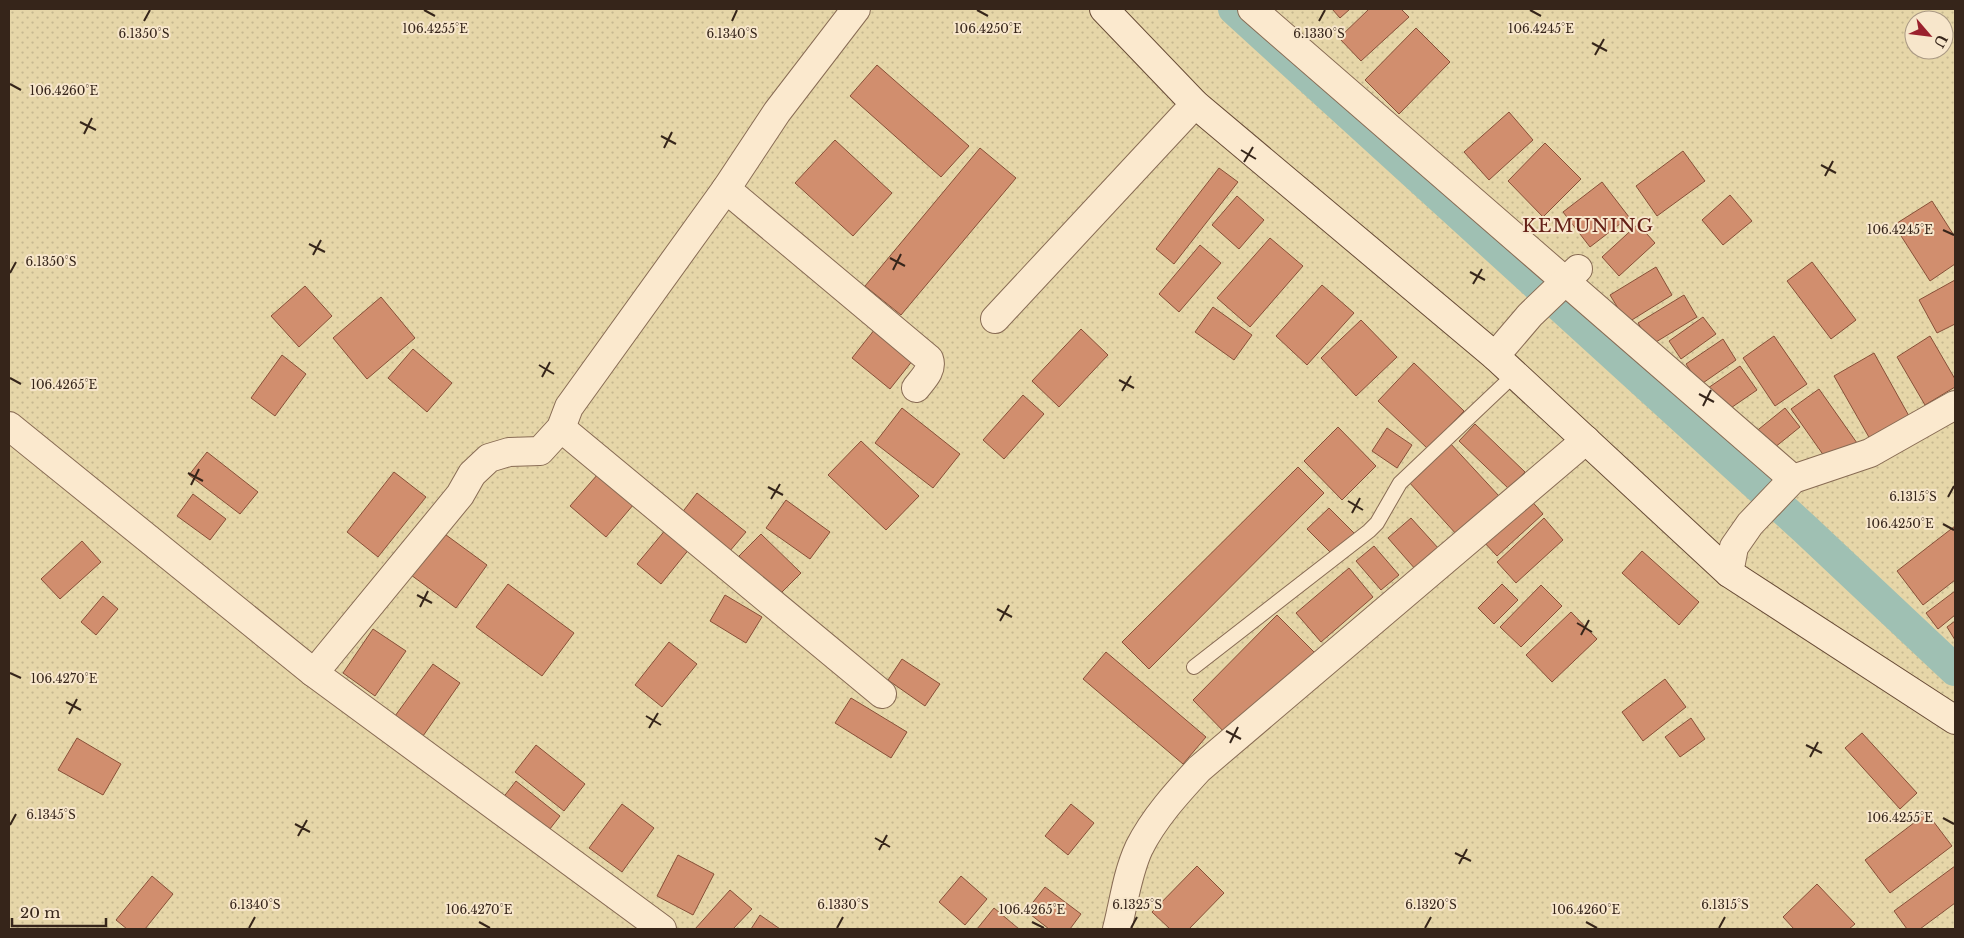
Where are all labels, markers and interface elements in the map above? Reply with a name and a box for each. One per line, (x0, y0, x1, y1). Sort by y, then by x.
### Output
north arrow (1904, 10, 1954, 60)
text: 106.4255°E (402, 21, 468, 36)
text: 106.4250°E (954, 21, 1022, 36)
text: 106.4245°E (1508, 21, 1574, 36)
text: 6.1350°S (119, 26, 170, 41)
text: 6.1340°S (706, 26, 758, 41)
text: 6.1330°S (1293, 26, 1345, 41)
text: U (1929, 31, 1951, 51)
text: 106.4260°E (30, 83, 98, 98)
district label: KEMUNING (1522, 214, 1654, 237)
text: 106.4245°E (1867, 222, 1933, 237)
text: 6.1350°S (26, 254, 77, 269)
text: 106.4265°E (31, 377, 98, 392)
text: 6.1315°S (1889, 489, 1937, 504)
text: 106.4250°E (1866, 516, 1934, 531)
text: 106.4270°E (31, 671, 98, 686)
text: 6.1345°S (26, 807, 76, 822)
text: 106.4255°E (1867, 810, 1933, 825)
scale bar (12, 896, 106, 928)
text: 6.1340°S (229, 897, 281, 912)
text: 6.1330°S (817, 897, 869, 912)
text: 6.1325°S (1112, 897, 1162, 912)
text: 6.1320°S (1405, 897, 1457, 912)
text: 6.1315°S (1701, 897, 1749, 912)
text: 106.4270°E (446, 902, 513, 917)
text: 106.4265°E (999, 902, 1066, 917)
text: 106.4260°E (1552, 902, 1620, 917)
text: 20 m (20, 903, 60, 922)

